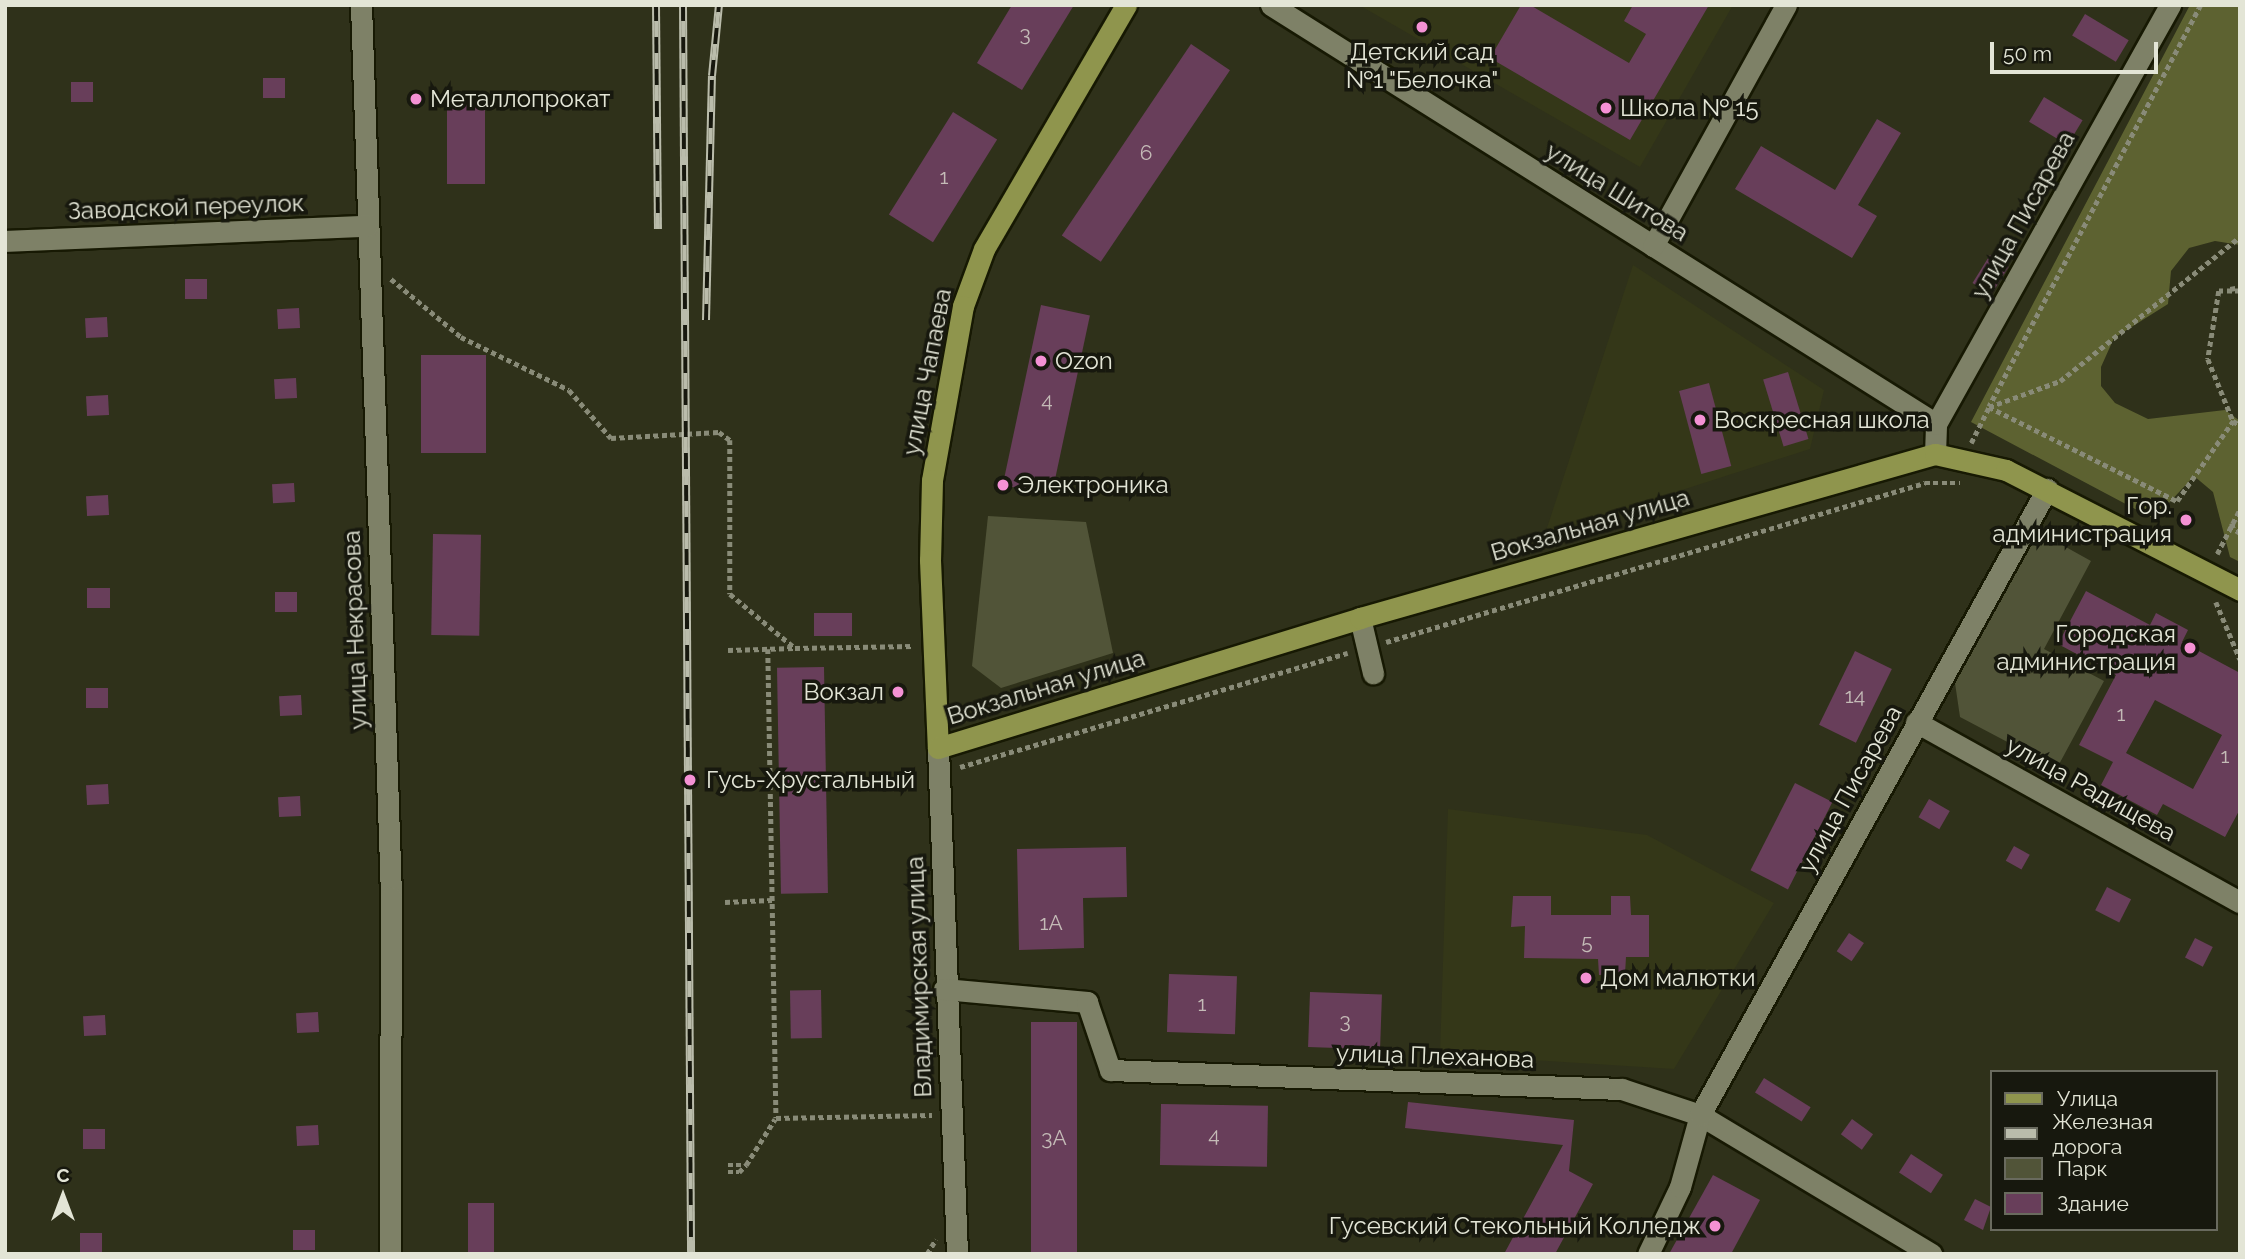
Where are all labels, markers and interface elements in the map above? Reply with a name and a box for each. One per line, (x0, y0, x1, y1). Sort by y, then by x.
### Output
marker: Детский сад №1 "Белочка" (1414, 19, 1430, 35)
house number: 3 (1019, 21, 1031, 47)
scale bar (1993, 28, 2161, 72)
place label: Детский сад №1 "Белочка" (1346, 38, 1498, 94)
text: 50 m (2003, 41, 2052, 66)
place label: Металлопрокат (430, 85, 610, 113)
marker: Металлопрокат (408, 91, 424, 107)
place label: Школа № 15 (1620, 94, 1759, 122)
marker: Школа № 15 (1598, 100, 1614, 116)
street label: улица Писарева (1965, 126, 2081, 304)
street label: улица Шитова (1540, 137, 1694, 247)
house number: 6 (1140, 140, 1152, 166)
house number: 1 (940, 164, 948, 190)
street label: Заводской переулок (67, 188, 305, 226)
street label: улица Чапаева (897, 286, 957, 458)
place label: Ozon (1055, 347, 1113, 375)
marker: Ozon (1033, 353, 1049, 369)
house number: 4 (1041, 387, 1053, 413)
place label: Воскресная школа (1714, 406, 1930, 434)
marker: Воскресная школа (1692, 412, 1708, 428)
place label: Электроника (1017, 471, 1169, 499)
marker: Электроника (995, 477, 1011, 493)
street label: Вокзальная улица (1487, 483, 1693, 567)
place label: Гор. администрация (1993, 492, 2172, 548)
marker: Гор. администрация (2178, 512, 2194, 528)
street label: улица Некрасова (337, 530, 373, 730)
place label: Городская администрация (1997, 620, 2176, 676)
marker: Городская администрация (2182, 640, 2198, 656)
street label: Вокзальная улица (943, 643, 1149, 731)
place label: Вокзал (803, 678, 884, 706)
house number: 14 (1845, 683, 1865, 709)
marker: Вокзал (890, 684, 906, 700)
street label: улица Писарева (1792, 700, 1908, 878)
house number: 1 (2117, 701, 2125, 727)
street label: улица Радищева (2001, 730, 2181, 848)
house number: 1 (2221, 743, 2229, 769)
place label: Гусь-Хрустальный (706, 766, 915, 794)
marker: Гусь-Хрустальный (680, 770, 700, 790)
street label: Владимирская улица (900, 856, 938, 1098)
house number: 1А (1039, 910, 1063, 936)
house number: 5 (1581, 929, 1593, 955)
place label: Дом малютки (1600, 964, 1756, 992)
marker: Дом малютки (1578, 970, 1594, 986)
house number: 1 (1198, 991, 1206, 1017)
house number: 3 (1339, 1008, 1351, 1034)
street label: улица Плеханова (1335, 1038, 1535, 1074)
legend (1990, 1070, 2217, 1231)
text: Улица (2057, 1086, 2118, 1111)
text: Железная дорога (2052, 1109, 2153, 1159)
house number: 4 (1208, 1122, 1220, 1148)
house number: 3А (1041, 1125, 1067, 1151)
text: Парк (2057, 1156, 2107, 1181)
north arrow (28, 1161, 98, 1231)
text: С (56, 1164, 70, 1186)
text: Здание (2057, 1191, 2129, 1216)
place label: Гусевский Стекольный Колледж (1329, 1212, 1701, 1240)
marker: Гусевский Стекольный Колледж (1707, 1218, 1723, 1234)

